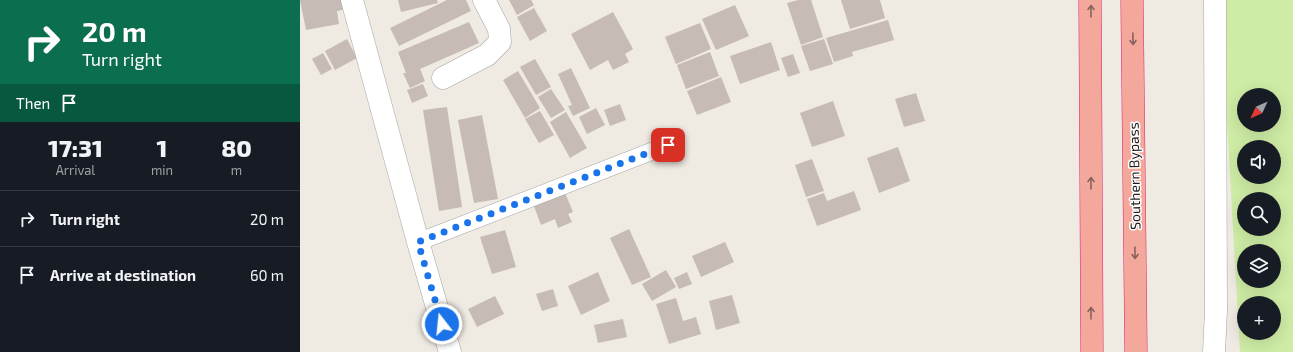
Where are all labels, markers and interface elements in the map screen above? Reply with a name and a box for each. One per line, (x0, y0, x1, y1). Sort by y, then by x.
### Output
one-way arrow (1087, 5, 1095, 18)
text: 20 m (82, 14, 147, 48)
icon: right (16, 16, 68, 68)
one-way arrow (1129, 32, 1137, 45)
text: Turn right (82, 48, 162, 70)
north arrow (1237, 88, 1281, 132)
map controls (1237, 88, 1281, 340)
icon: arrive (58, 92, 80, 114)
text: Then (16, 94, 50, 112)
street label: Southern Bypass (1125, 122, 1143, 230)
pin (651, 128, 685, 162)
text: 17:31 (48, 133, 103, 162)
text: 1 (157, 133, 167, 162)
text: 80 (221, 133, 252, 162)
icon: arrive (657, 134, 679, 156)
button: sound (1237, 140, 1281, 184)
text: Arrival (56, 162, 95, 178)
text: min (151, 162, 173, 178)
text: m (231, 162, 242, 178)
one-way arrow (1087, 177, 1095, 190)
button: search (1237, 192, 1281, 236)
icon: right (16, 208, 38, 230)
text: Turn right (50, 210, 120, 228)
text: 20 m (250, 210, 284, 228)
button: layers (1237, 244, 1281, 288)
one-way arrow (1131, 246, 1139, 259)
icon: arrive (16, 264, 38, 286)
text: Arrive at destination (50, 266, 196, 284)
text: 60 m (250, 266, 284, 284)
button: + (1237, 296, 1281, 340)
position arrow (421, 303, 463, 345)
one-way arrow (1087, 307, 1095, 320)

